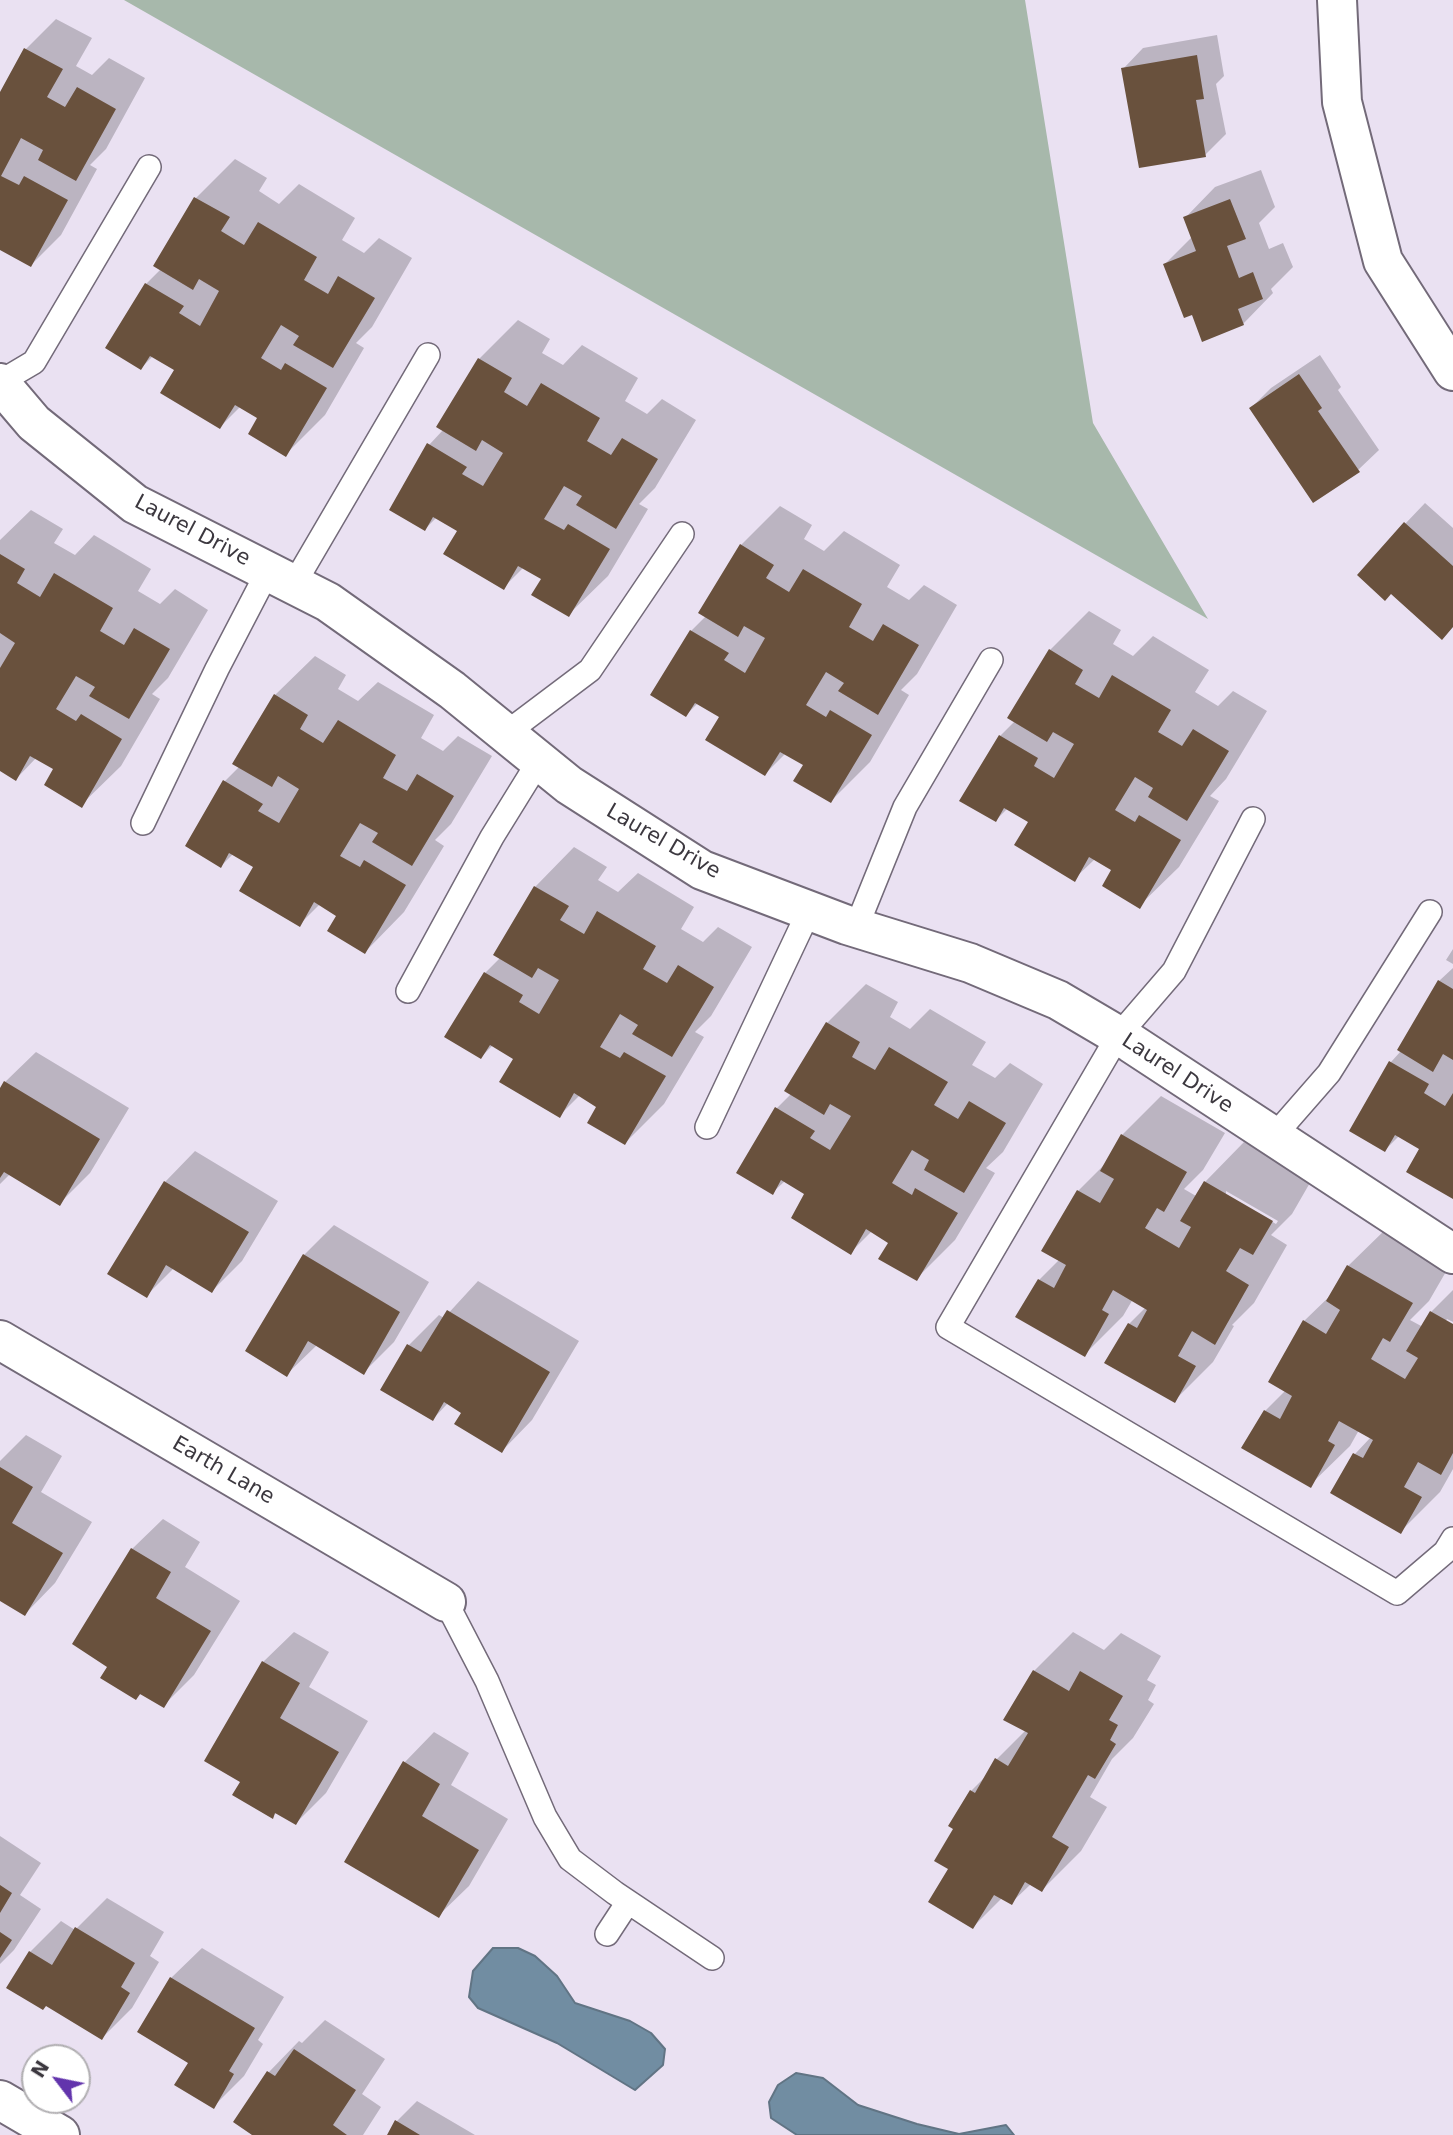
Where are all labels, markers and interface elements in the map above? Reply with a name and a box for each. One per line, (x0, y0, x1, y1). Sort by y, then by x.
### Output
street label: Laurel Drive (130, 490, 254, 572)
street label: Laurel Drive (602, 799, 724, 885)
street label: Laurel Drive (1117, 1029, 1237, 1119)
street label: Earth Lane (167, 1432, 279, 1510)
north arrow (21, 2044, 91, 2114)
text: N (26, 2056, 53, 2082)

